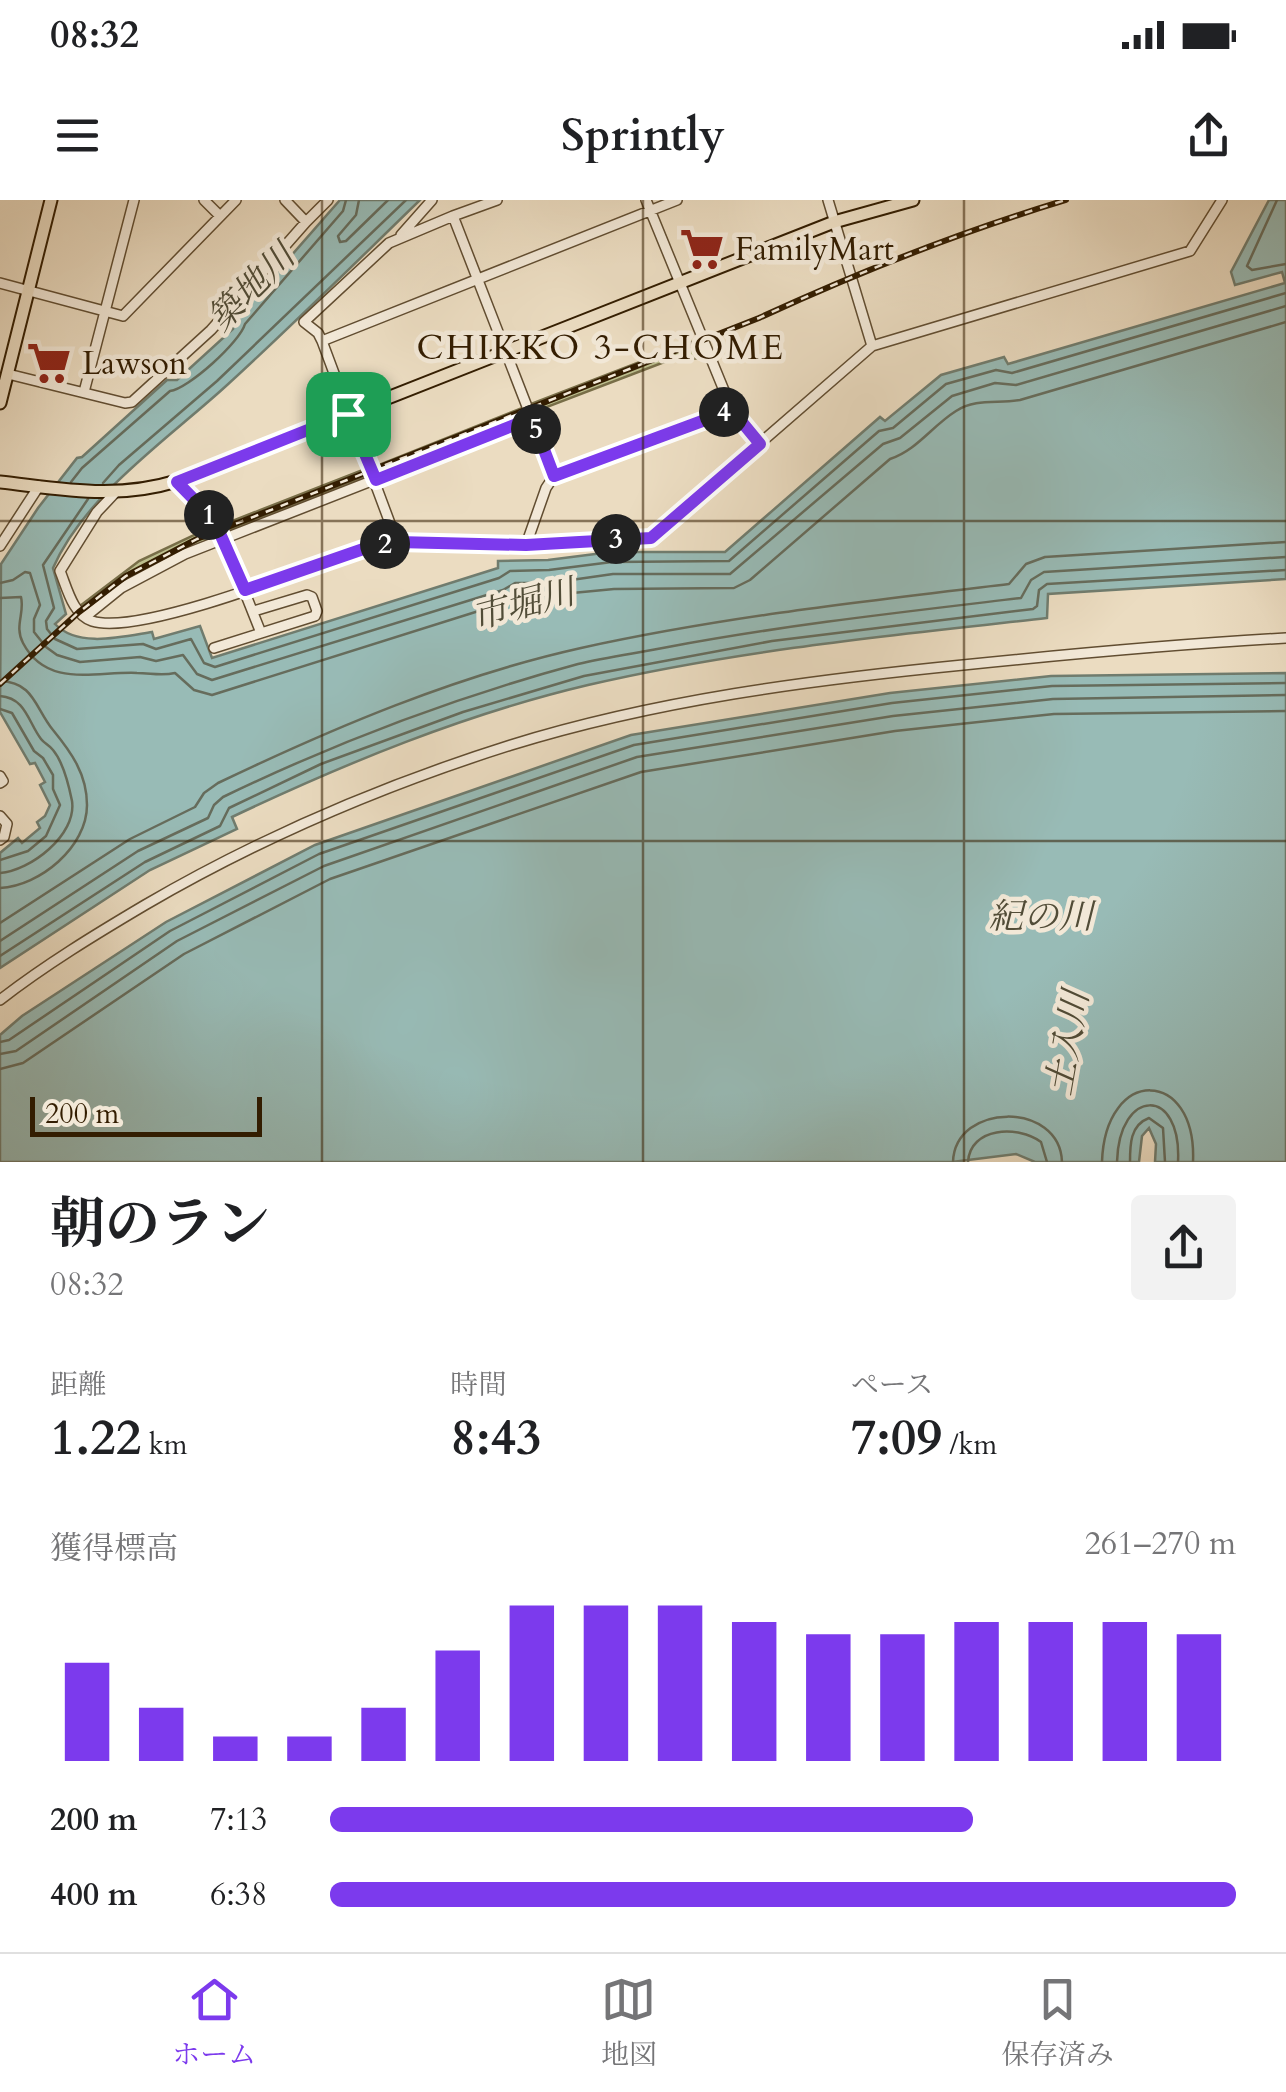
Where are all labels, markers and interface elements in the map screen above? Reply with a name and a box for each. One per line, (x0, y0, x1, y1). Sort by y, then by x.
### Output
text: 08:32 (50, 9, 139, 61)
text: Sprintly (561, 105, 725, 166)
icon: menu (50, 108, 105, 163)
icon: share (1181, 108, 1236, 163)
supermarket icon: FamilyMart (678, 225, 726, 273)
place label: FamilyMart (735, 228, 894, 272)
water label: 築地川 (198, 231, 309, 342)
district label: CHIKKO 3-CHOME (416, 324, 786, 372)
supermarket icon: Lawson (25, 339, 73, 387)
place label: Lawson (82, 342, 187, 386)
pin (306, 372, 391, 457)
icon: arrive (321, 387, 376, 442)
pin: 4 (699, 387, 749, 437)
text: 4 (717, 393, 731, 431)
pin: 5 (511, 404, 561, 454)
text: 5 (529, 410, 543, 448)
pin: 1 (184, 490, 234, 540)
text: 1 (202, 496, 216, 534)
pin: 3 (591, 514, 641, 564)
pin: 2 (360, 519, 410, 569)
text: 3 (609, 520, 623, 558)
text: 2 (378, 525, 392, 563)
water label: 市堀川 (466, 567, 584, 642)
water label: 紀の川 (988, 893, 1097, 941)
water label: 土入川 (1035, 983, 1101, 1099)
scale bar (30, 1092, 262, 1136)
text: 200 m (45, 1095, 119, 1133)
text: 朝のラン (50, 1188, 270, 1262)
button: share (1131, 1195, 1236, 1300)
text: 08:32 (50, 1263, 124, 1307)
text: 距離 (50, 1366, 106, 1404)
text: 時間 (450, 1366, 506, 1404)
text: ペース (851, 1366, 933, 1404)
text: 1.22 (50, 1404, 141, 1472)
text: 8:43 (450, 1404, 542, 1472)
text: 7:09 (851, 1404, 942, 1472)
text: km (141, 1426, 188, 1464)
text: /km (942, 1426, 997, 1464)
text: 261–270 m (1084, 1522, 1236, 1566)
text: 獲得標高 (50, 1527, 178, 1571)
text: 200 m (50, 1798, 137, 1842)
text: 7:13 (210, 1798, 267, 1842)
text: 400 m (50, 1873, 137, 1917)
text: 6:38 (210, 1873, 267, 1917)
tab: ホーム (172, 1972, 256, 2074)
tab: 地図 (601, 1972, 657, 2074)
tab: 保存済み (1002, 1972, 1114, 2074)

